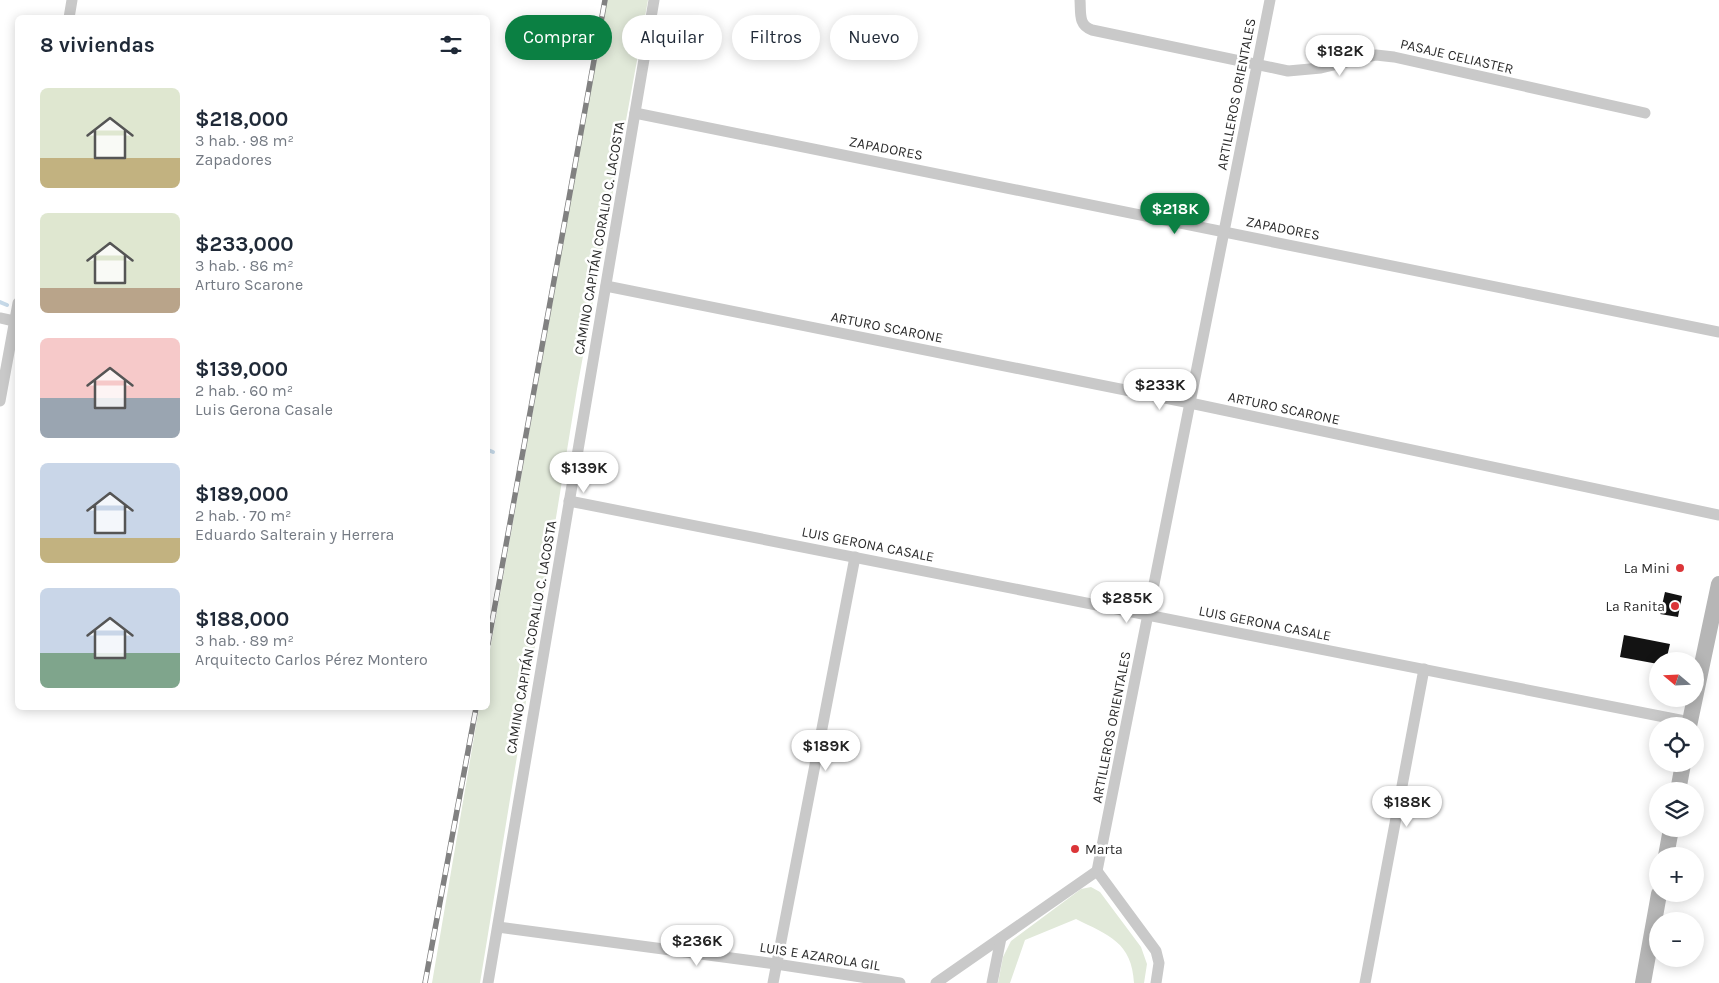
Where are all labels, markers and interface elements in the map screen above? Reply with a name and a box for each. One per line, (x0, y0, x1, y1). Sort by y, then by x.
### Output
chip: Comprar (505, 15, 612, 60)
chip: Alquilar (622, 15, 722, 60)
chip: Filtros (732, 15, 820, 60)
chip: Nuevo (830, 15, 918, 60)
street label: ARTILLEROS ORIENTALES (1213, 17, 1260, 171)
icon: filters (437, 31, 465, 59)
text: 8 viviendas (40, 33, 155, 57)
pin: $182K (1305, 34, 1375, 77)
street label: PASAJE CELIASTER (1399, 35, 1515, 78)
text: $182K (1316, 41, 1364, 60)
text: $218,000 (195, 107, 288, 131)
icon: home (80, 108, 140, 168)
street label: CAMINO CAPITÁN CORALIO C. LACOSTA (570, 120, 628, 356)
text: 3 hab. · 98 m² (195, 131, 294, 150)
street label: ZAPADORES (848, 133, 924, 164)
text: Zapadores (195, 150, 272, 169)
pin: $218K (1140, 192, 1210, 235)
text: $218K (1151, 199, 1199, 218)
street label: ZAPADORES (1245, 213, 1321, 244)
text: $233,000 (195, 232, 293, 256)
icon: home (80, 233, 140, 293)
text: 3 hab. · 86 m² (195, 256, 294, 275)
text: Arturo Scarone (195, 275, 303, 294)
street label: ARTURO SCARONE (829, 308, 944, 347)
text: $139,000 (195, 357, 288, 381)
icon: home (80, 358, 140, 418)
pin: $233K (1125, 368, 1195, 411)
text: $233K (1134, 375, 1186, 394)
text: 2 hab. · 60 m² (195, 381, 293, 400)
street label: ARTURO SCARONE (1226, 388, 1341, 429)
text: Luis Gerona Casale (195, 400, 333, 419)
pin: $139K (549, 452, 619, 494)
text: $139K (561, 458, 607, 477)
text: $189,000 (195, 482, 289, 506)
icon: home (80, 483, 140, 543)
text: 2 hab. · 70 m² (195, 506, 292, 525)
street label: CAMINO CAPITÁN CORALIO C. LACOSTA (502, 519, 560, 755)
street label: LUIS GERONA CASALE (800, 523, 935, 566)
text: Eduardo Salterain y Herrera (195, 525, 394, 544)
place label: La Mini (1624, 560, 1670, 577)
marker: La Mini (1674, 562, 1686, 574)
pin: $285K (1092, 582, 1162, 624)
text: $285K (1102, 588, 1152, 607)
place label: La Ranita (1606, 598, 1665, 615)
marker: La Ranita (1669, 600, 1681, 612)
street label: LUIS GERONA CASALE (1197, 602, 1332, 645)
text: $188,000 (195, 607, 289, 631)
icon: home (80, 608, 140, 668)
text: 3 hab. · 89 m² (195, 631, 294, 650)
text: Arquitecto Carlos Pérez Montero (195, 650, 428, 669)
street label: ARTILLEROS ORIENTALES (1088, 650, 1135, 804)
north arrow (1649, 652, 1704, 708)
map controls (1649, 652, 1704, 967)
button: locate (1649, 717, 1704, 772)
pin: $189K (791, 730, 861, 772)
text: $189K (802, 736, 850, 755)
button: layers (1649, 782, 1704, 837)
pin: $188K (1372, 786, 1442, 828)
text: $188K (1383, 792, 1431, 811)
place label: Marta (1085, 841, 1123, 858)
marker: Marta (1069, 843, 1081, 855)
button: + (1649, 847, 1704, 902)
button: − (1649, 912, 1704, 967)
pin: $236K (662, 924, 732, 967)
text: $236K (672, 931, 722, 950)
street label: LUIS E AZAROLA GIL (758, 939, 882, 974)

